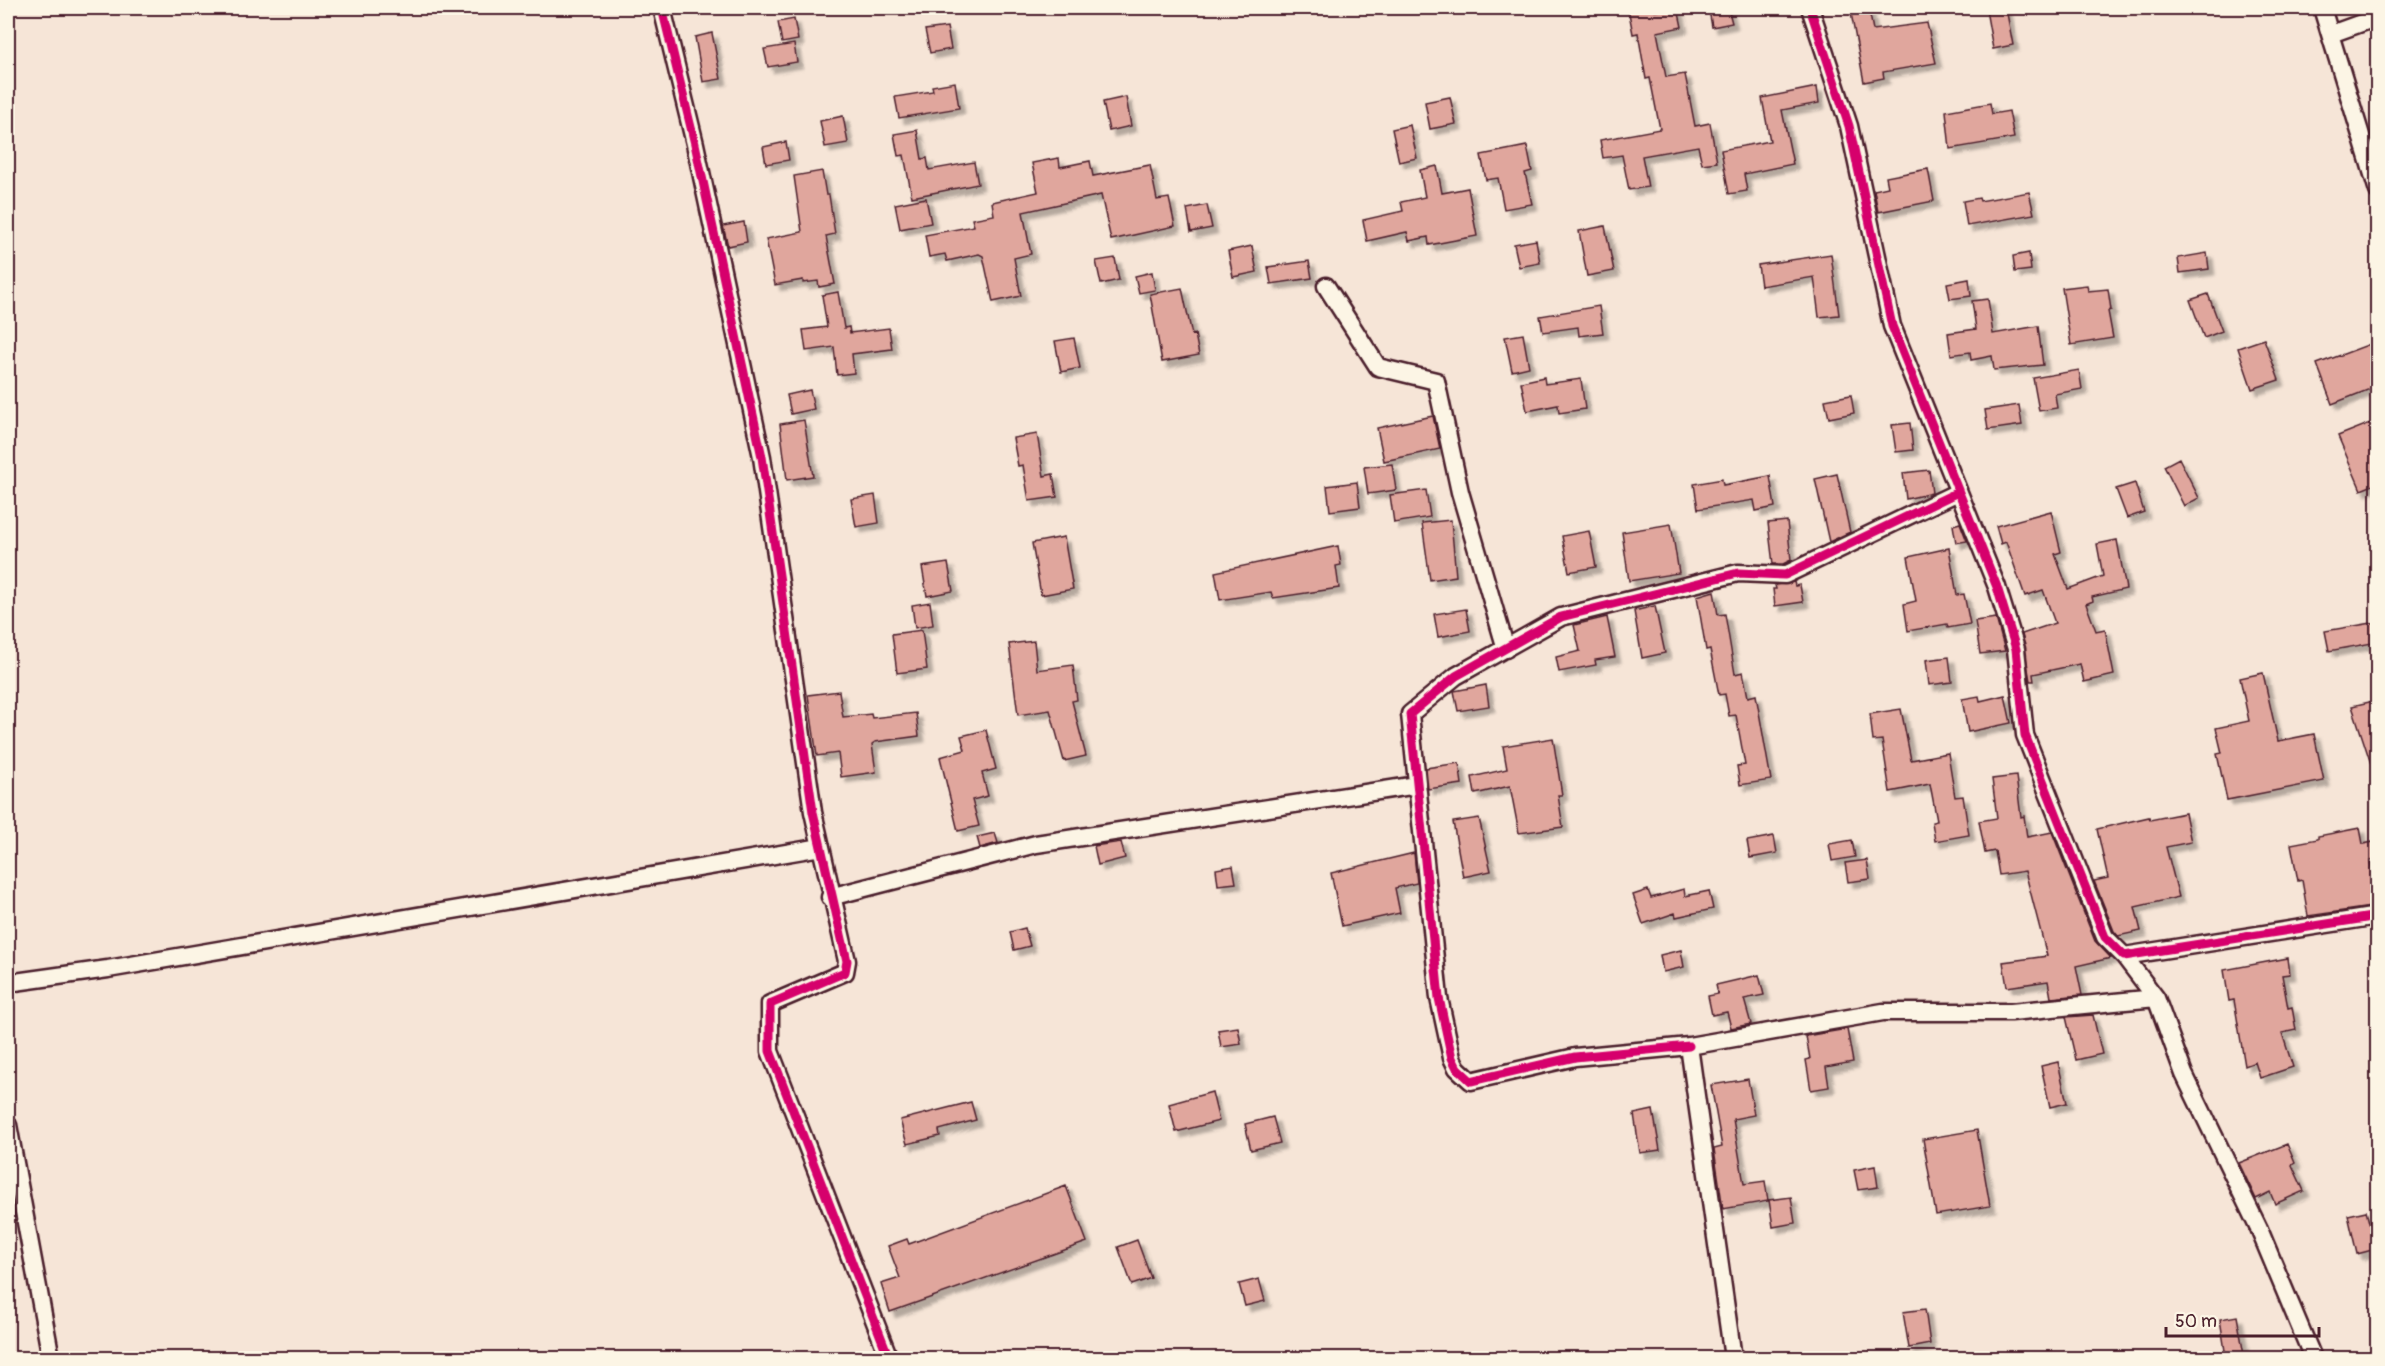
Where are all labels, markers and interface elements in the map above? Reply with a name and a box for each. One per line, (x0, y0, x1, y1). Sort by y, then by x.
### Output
scale bar (2166, 1300, 2319, 1338)
text: 50 m (2175, 1310, 2217, 1333)

